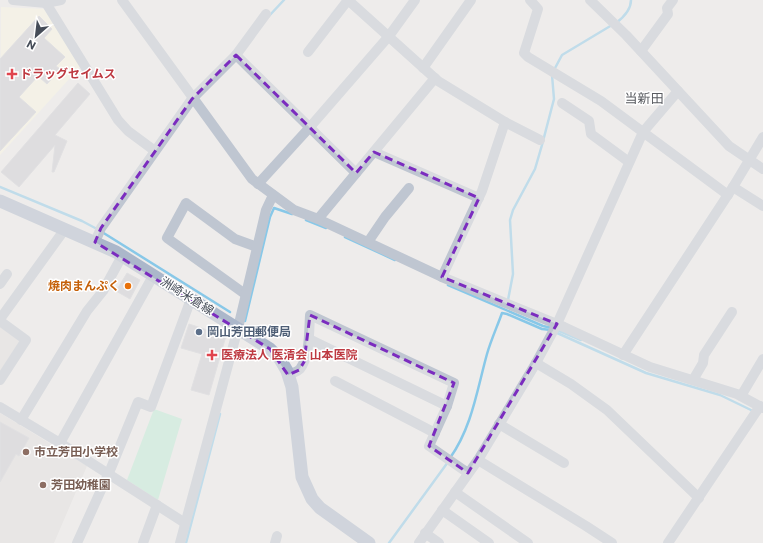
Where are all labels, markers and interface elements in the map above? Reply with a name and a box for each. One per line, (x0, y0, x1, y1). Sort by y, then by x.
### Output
north arrow (16, 16, 56, 56)
text: N (24, 38, 38, 53)
place label: ドラッグセイムス (20, 66, 116, 80)
marker: ドラッグセイムス (7, 69, 17, 79)
district label: 当新田 (624, 90, 664, 106)
street label: 洲崎米倉線 (158, 273, 217, 317)
place label: 焼肉まんぷく (48, 278, 120, 292)
marker: 焼肉まんぷく (123, 281, 133, 291)
place label: 岡山芳田郵便局 (207, 324, 291, 338)
marker: 岡山芳田郵便局 (194, 327, 204, 337)
place label: 医療法人 医清会 山本医院 (221, 347, 358, 361)
marker: 医療法人 医清会 山本医院 (206, 349, 218, 361)
place label: 市立芳田小学校 (34, 444, 118, 458)
marker: 市立芳田小学校 (21, 447, 31, 457)
place label: 芳田幼稚園 (51, 477, 111, 491)
marker: 芳田幼稚園 (38, 480, 48, 490)

